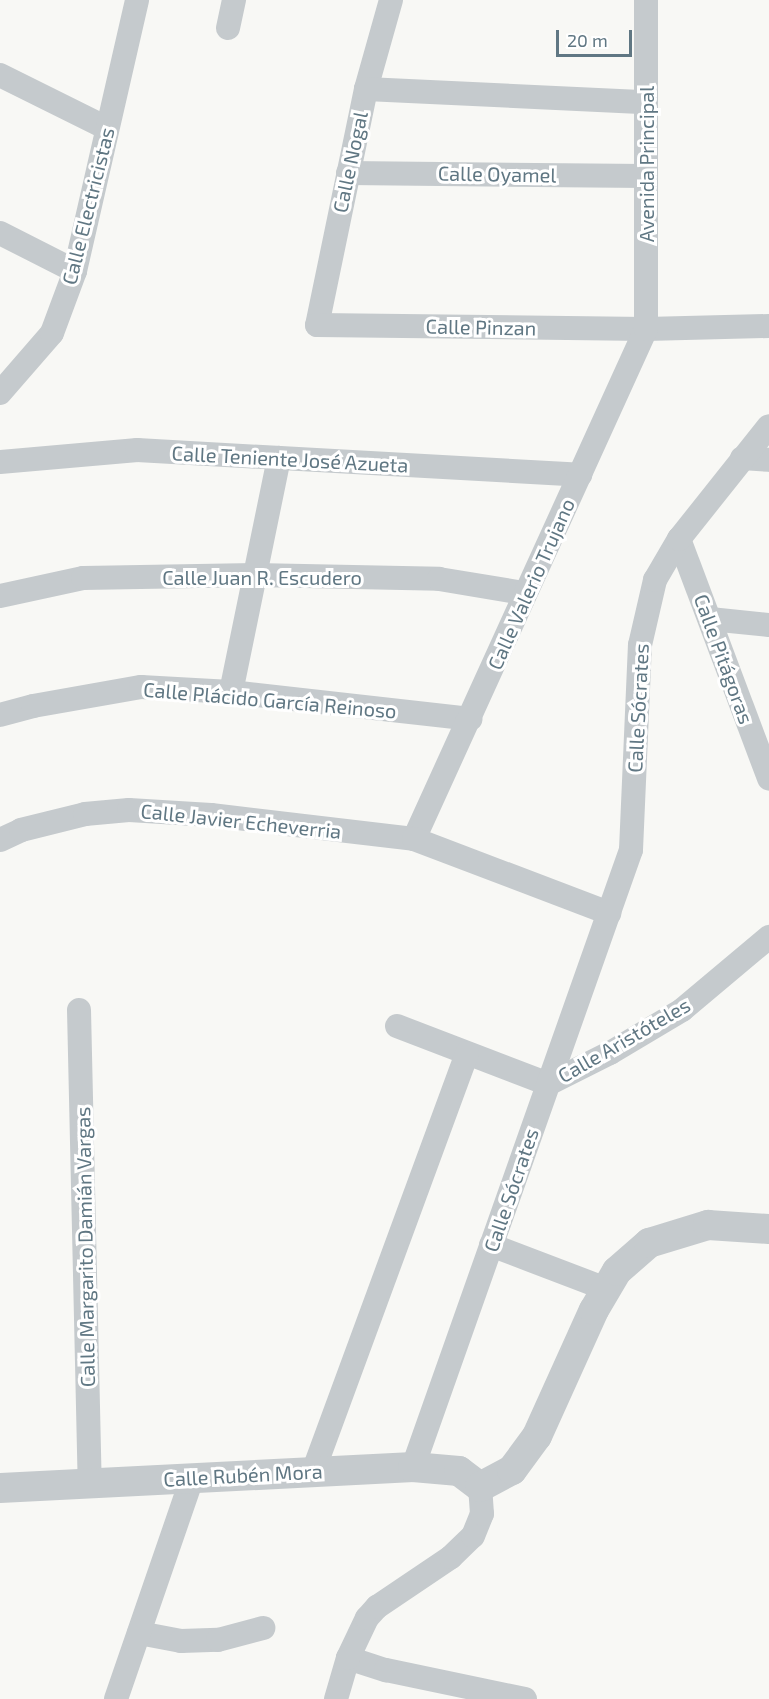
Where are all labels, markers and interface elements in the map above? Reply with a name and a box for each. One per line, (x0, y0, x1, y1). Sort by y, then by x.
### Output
scale bar (559, 18, 636, 56)
text: 20 m (567, 29, 608, 51)
street label: Avenida Principal (634, 86, 658, 242)
street label: Calle Nogal (328, 109, 372, 215)
street label: Calle Electricistas (57, 125, 119, 287)
street label: Calle Oyamel (438, 161, 556, 187)
street label: Calle Pinzan (425, 314, 537, 340)
street label: Calle Teniente José Azueta (170, 441, 410, 477)
street label: Calle Valerio Trujano (482, 494, 580, 674)
street label: Calle Juan R. Escudero (162, 565, 362, 589)
street label: Calle Pitágoras (689, 591, 759, 727)
street label: Calle Sócrates (623, 643, 653, 773)
street label: Calle Plácido García Reinoso (142, 677, 398, 723)
street label: Calle Javier Echeverria (139, 798, 343, 844)
street label: Calle Aristóteles (553, 992, 695, 1088)
street label: Calle Margarito Damián Vargas (71, 1106, 99, 1388)
street label: Calle Sócrates (479, 1125, 543, 1255)
street label: Calle Rubén Mora (163, 1459, 323, 1491)

